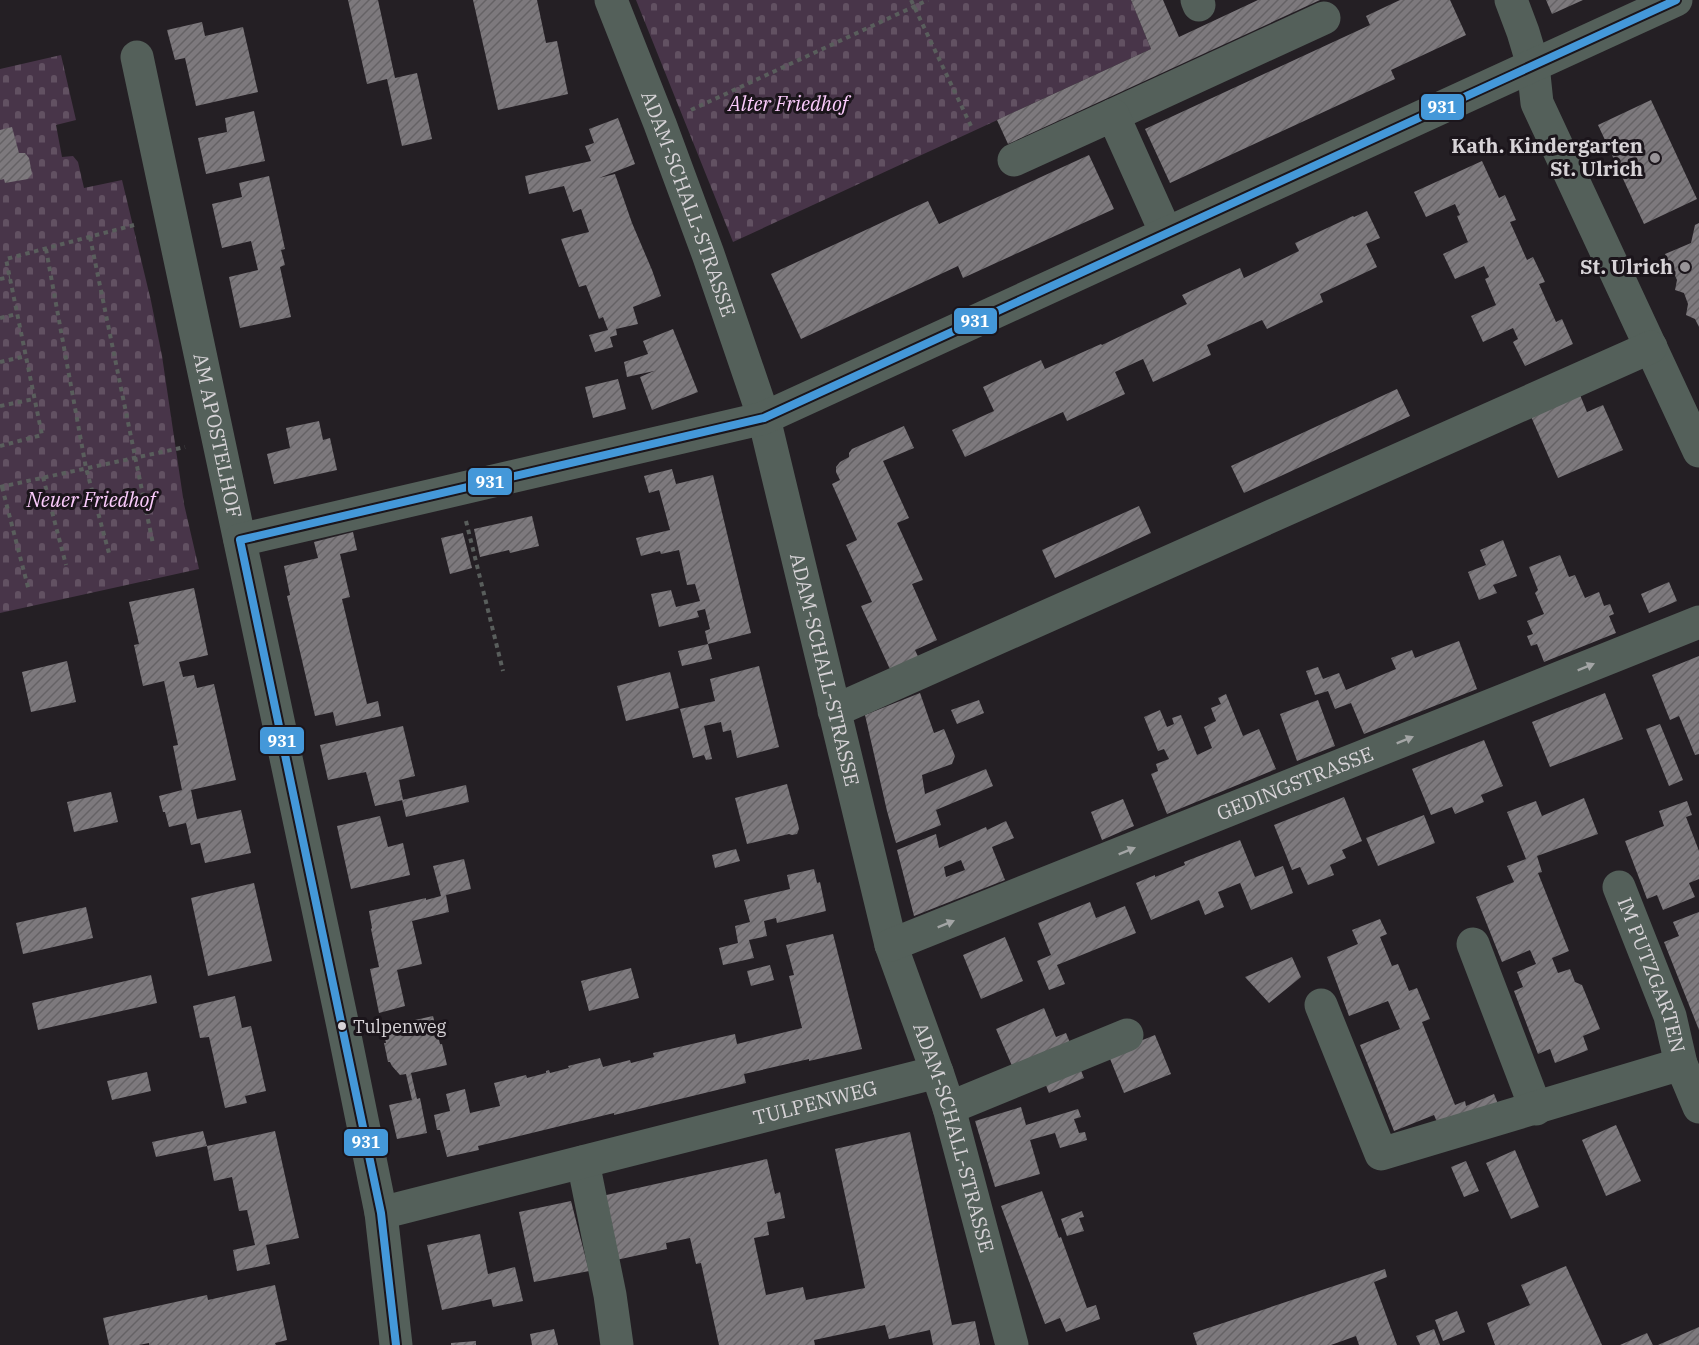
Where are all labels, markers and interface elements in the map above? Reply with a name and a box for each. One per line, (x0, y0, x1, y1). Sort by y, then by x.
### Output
street label: ADAM-SCHALL-STRASSE (635, 87, 742, 320)
park label: Alter Friedhof (726, 90, 852, 117)
line badge: 931 (1420, 93, 1465, 121)
text: 931 (1428, 97, 1456, 117)
place label: Kath. Kindergarten St. Ulrich (1451, 132, 1643, 182)
marker: Kath. Kindergarten St. Ulrich (1648, 151, 1662, 165)
place label: St. Ulrich (1580, 253, 1673, 280)
marker: St. Ulrich (1678, 260, 1692, 274)
line badge: 931 (953, 307, 998, 335)
text: 931 (961, 311, 989, 331)
street label: AM APOSTELHOF (187, 350, 249, 521)
line badge: 931 (467, 467, 513, 496)
text: 931 (476, 472, 504, 492)
park label: Neuer Friedhof (26, 486, 159, 513)
street label: ADAM-SCHALL-STRASSE (784, 550, 866, 789)
one-way arrow (1577, 662, 1595, 671)
line badge: 931 (259, 726, 305, 755)
text: 931 (268, 731, 296, 751)
one-way arrow (1396, 735, 1414, 744)
street label: GEDINGSTRASSE (1212, 740, 1377, 826)
one-way arrow (1118, 846, 1136, 856)
street label: IM PUTZGARTEN (1611, 893, 1692, 1055)
one-way arrow (937, 919, 955, 929)
place label: Tulpenweg (353, 1015, 447, 1038)
street label: ADAM-SCHALL-STRASSE (907, 1019, 1001, 1255)
marker: Tulpenweg (336, 1020, 348, 1032)
street label: TULPENWEG (750, 1074, 880, 1131)
line badge: 931 (343, 1128, 389, 1157)
text: 931 (352, 1132, 380, 1152)

